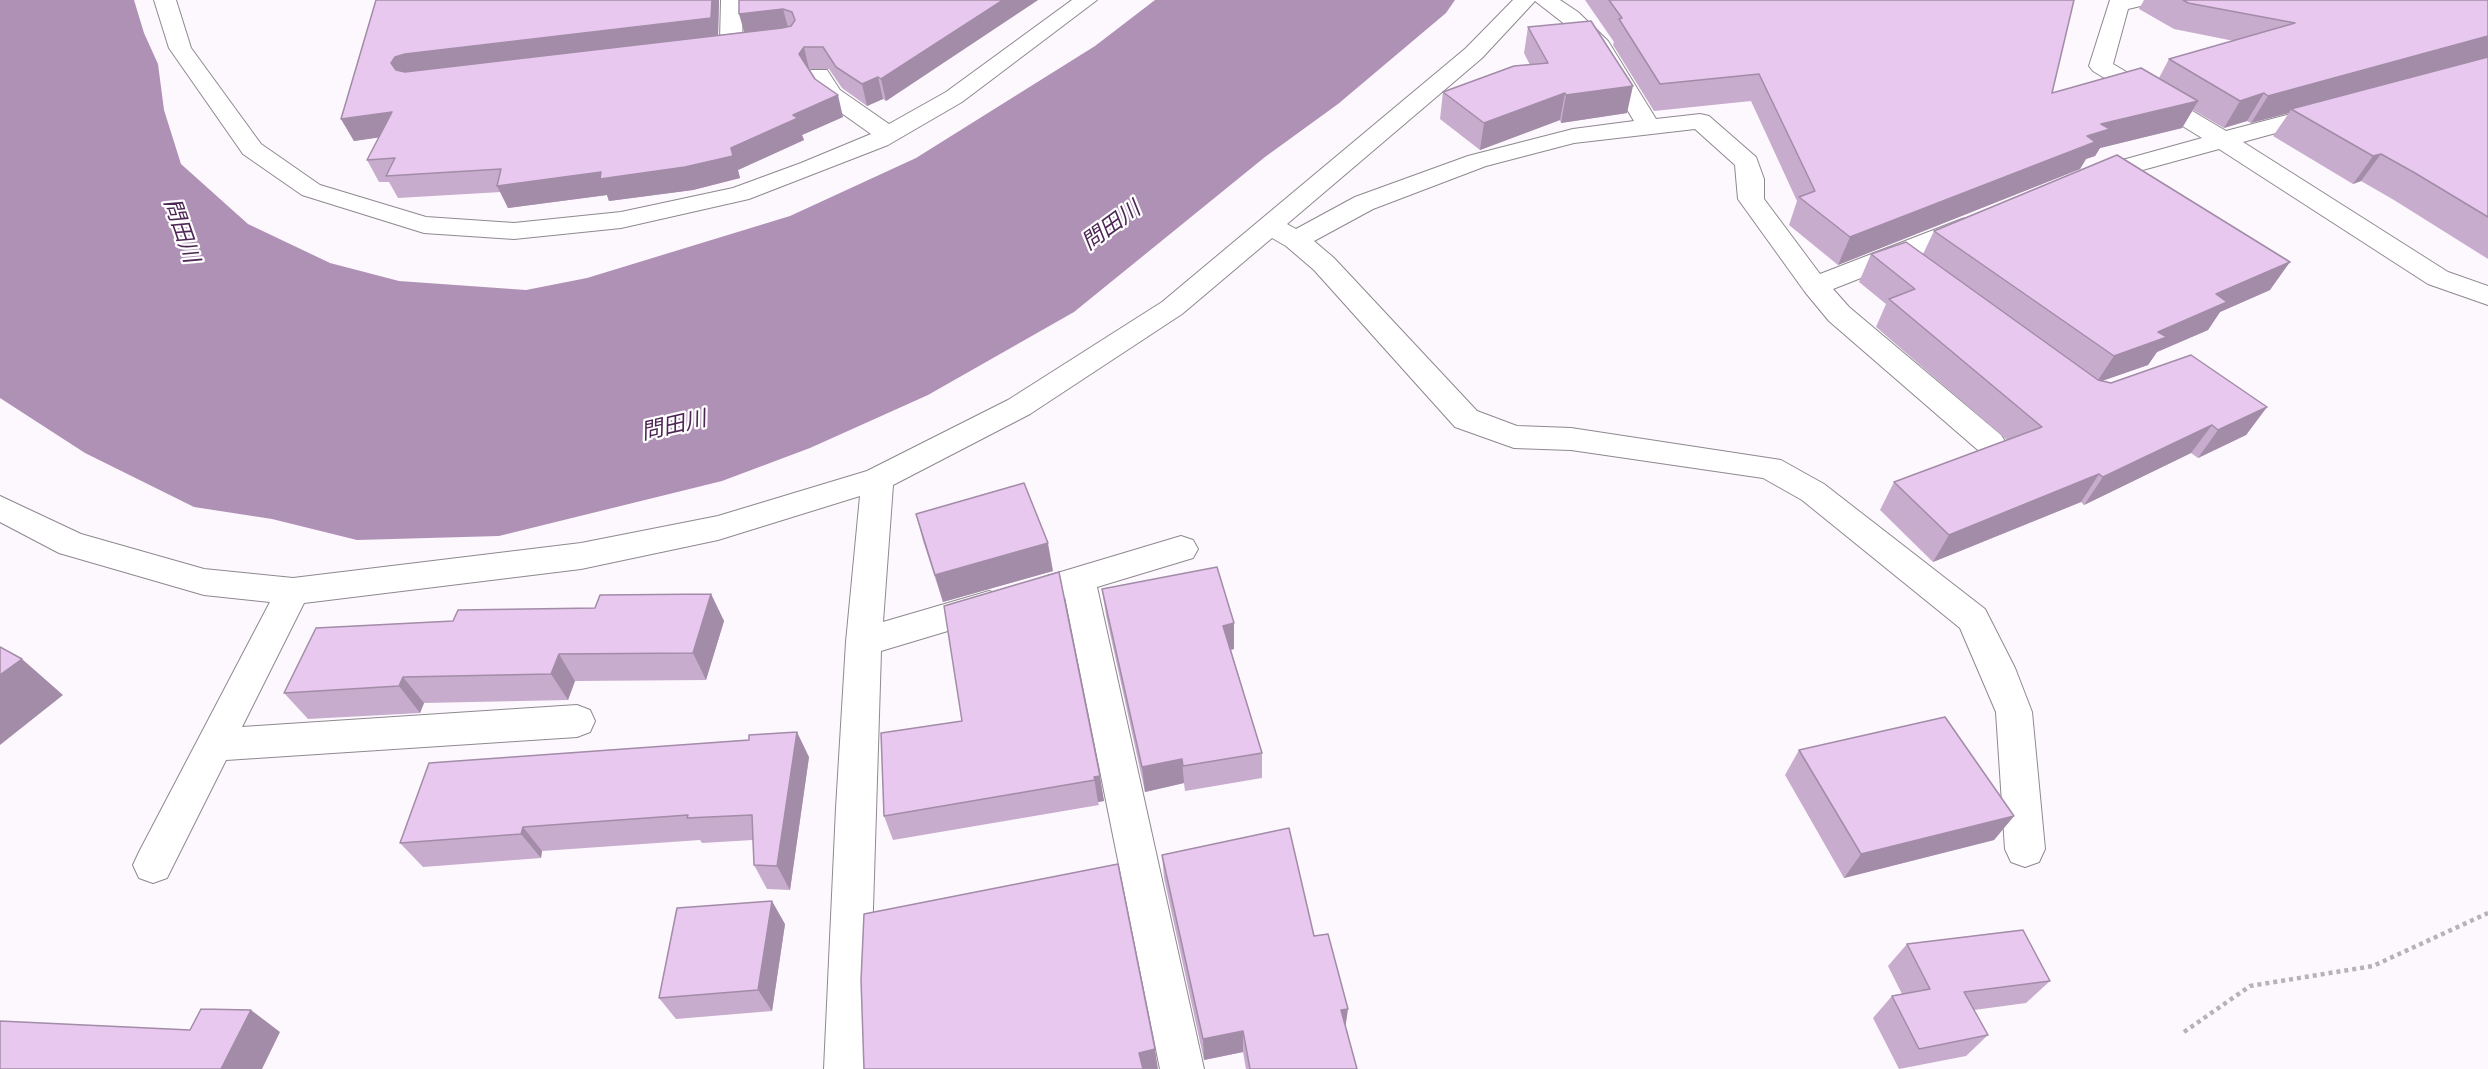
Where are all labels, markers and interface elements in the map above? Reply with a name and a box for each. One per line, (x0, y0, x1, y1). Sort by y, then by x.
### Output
water label: 問田川 (157, 196, 203, 266)
water label: 問田川 (1078, 197, 1146, 257)
water label: 問田川 (639, 407, 709, 447)

